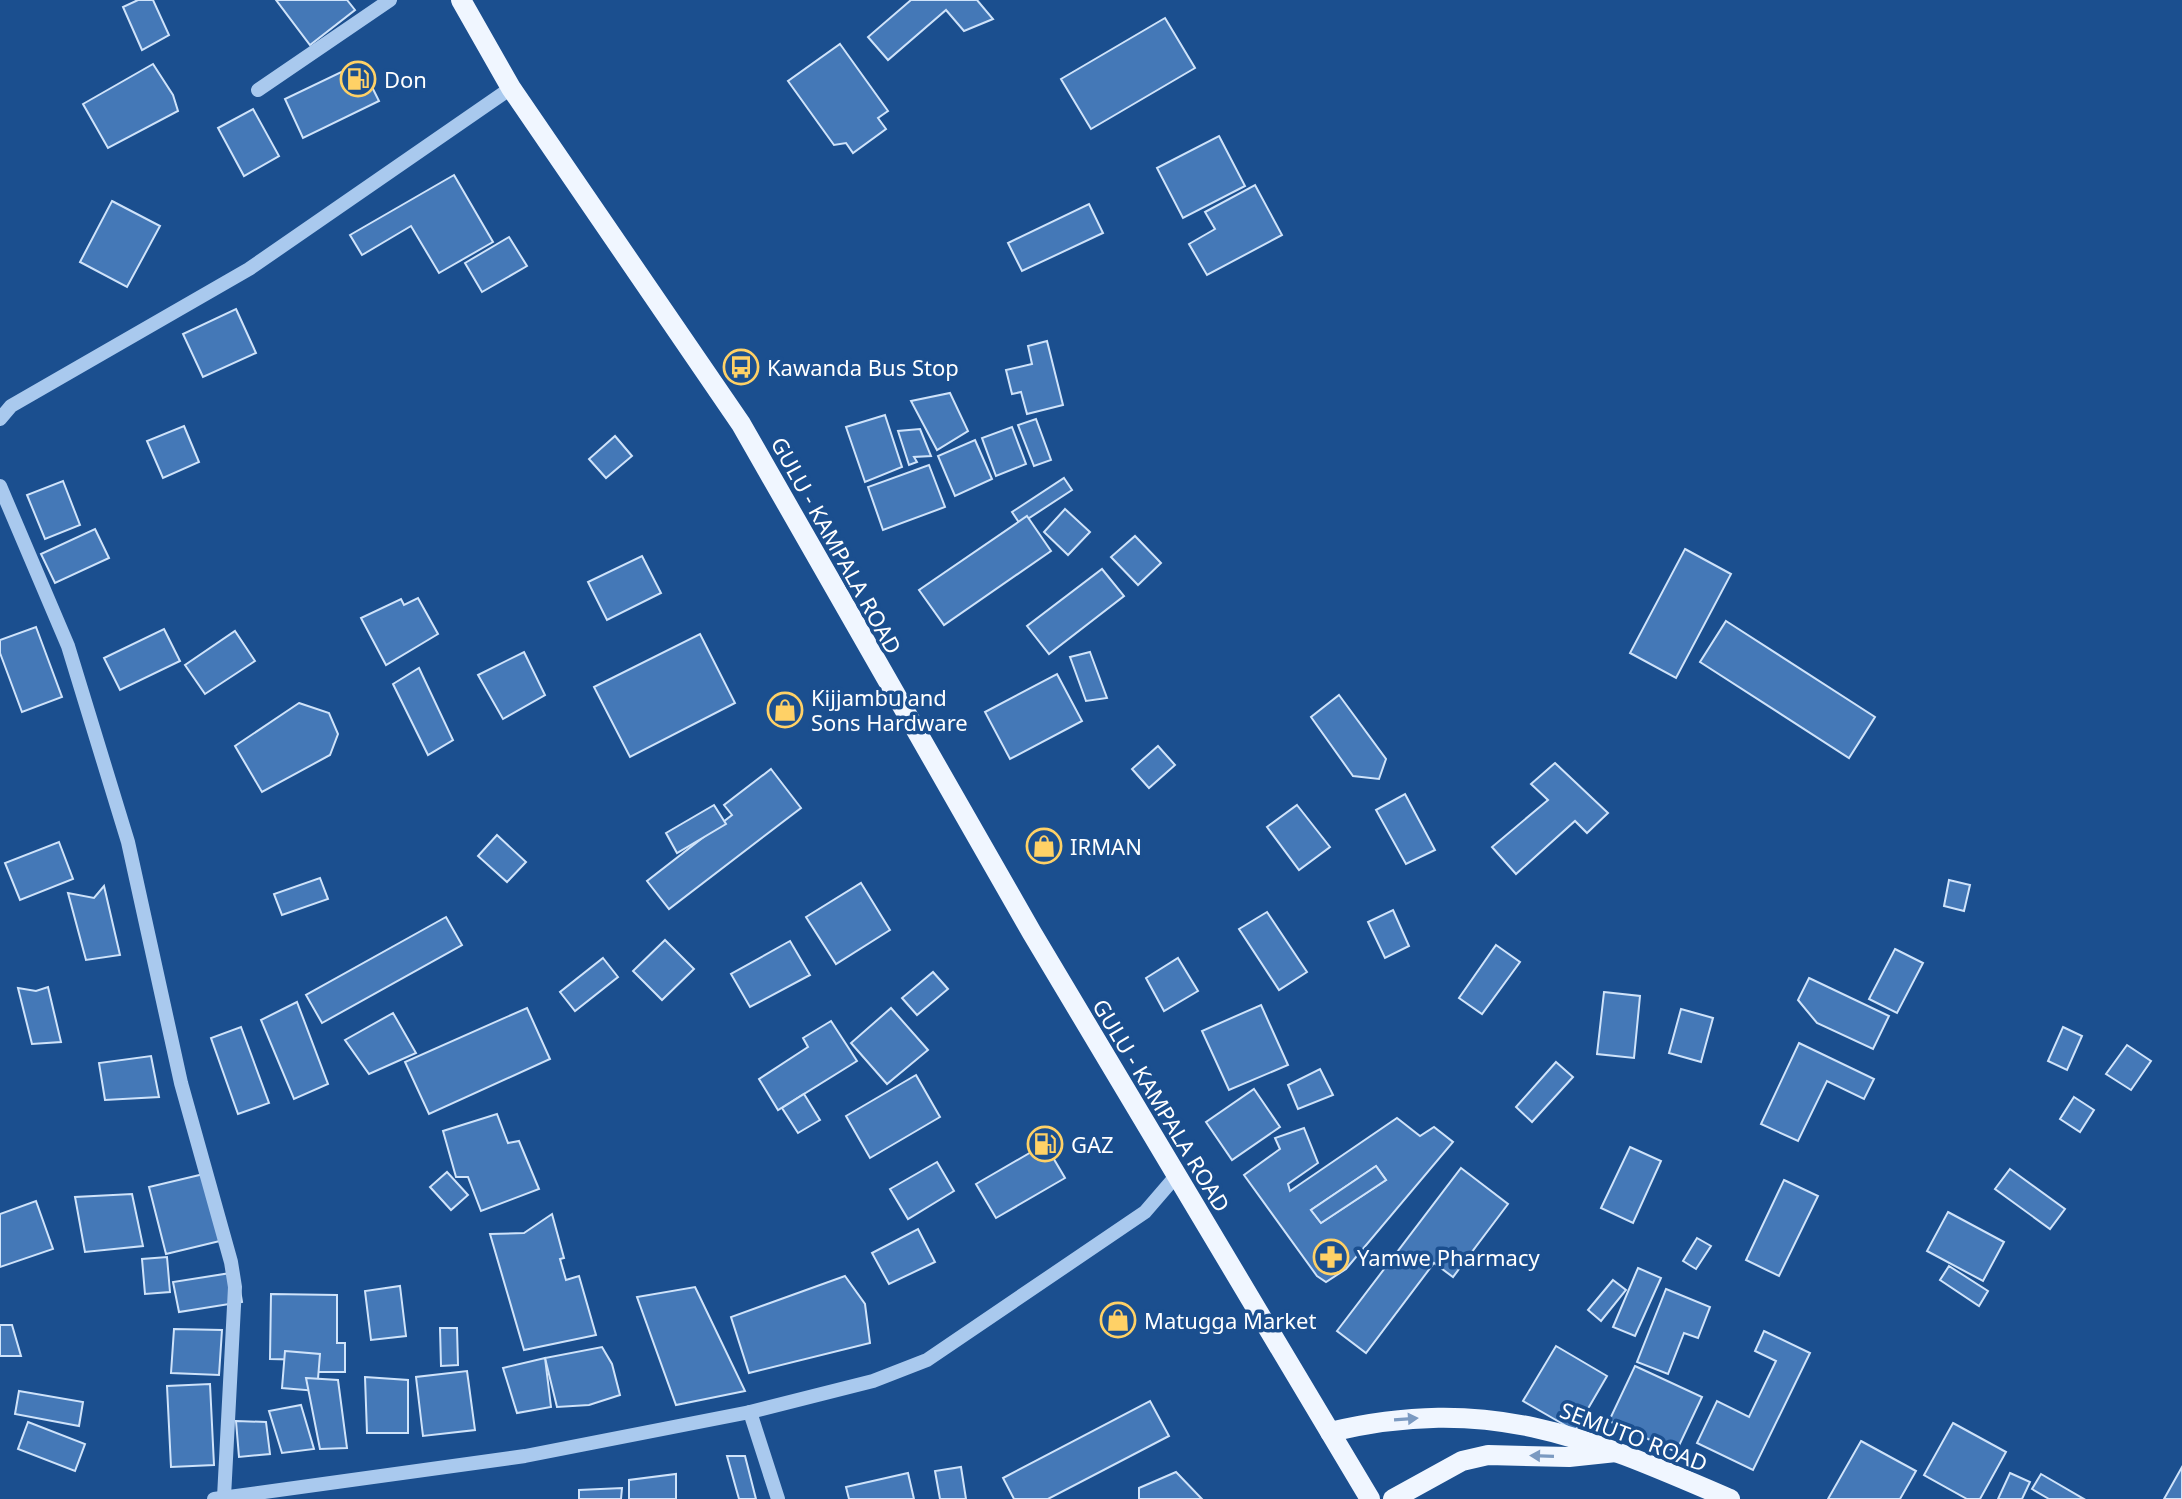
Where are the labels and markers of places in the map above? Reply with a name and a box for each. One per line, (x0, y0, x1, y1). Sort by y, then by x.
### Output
fuel station icon: Don (339, 60, 377, 98)
place label: Don (384, 64, 427, 94)
bus stop icon: Kawanda Bus Stop (722, 348, 760, 386)
place label: Kawanda Bus Stop (767, 352, 959, 382)
place label: Kijjambu and Sons Hardware (811, 682, 968, 737)
shop icon: Kijjambu and Sons Hardware (766, 691, 804, 729)
shop icon: IRMAN (1025, 827, 1063, 865)
place label: IRMAN (1070, 831, 1142, 861)
fuel station icon: GAZ (1026, 1125, 1064, 1163)
place label: GAZ (1071, 1129, 1114, 1159)
pharmacy icon: Yamwe Pharmacy (1312, 1238, 1350, 1276)
place label: Yamwe Pharmacy (1357, 1242, 1540, 1272)
shop icon: Matugga Market (1099, 1301, 1137, 1339)
place label: Matugga Market (1144, 1305, 1316, 1335)

